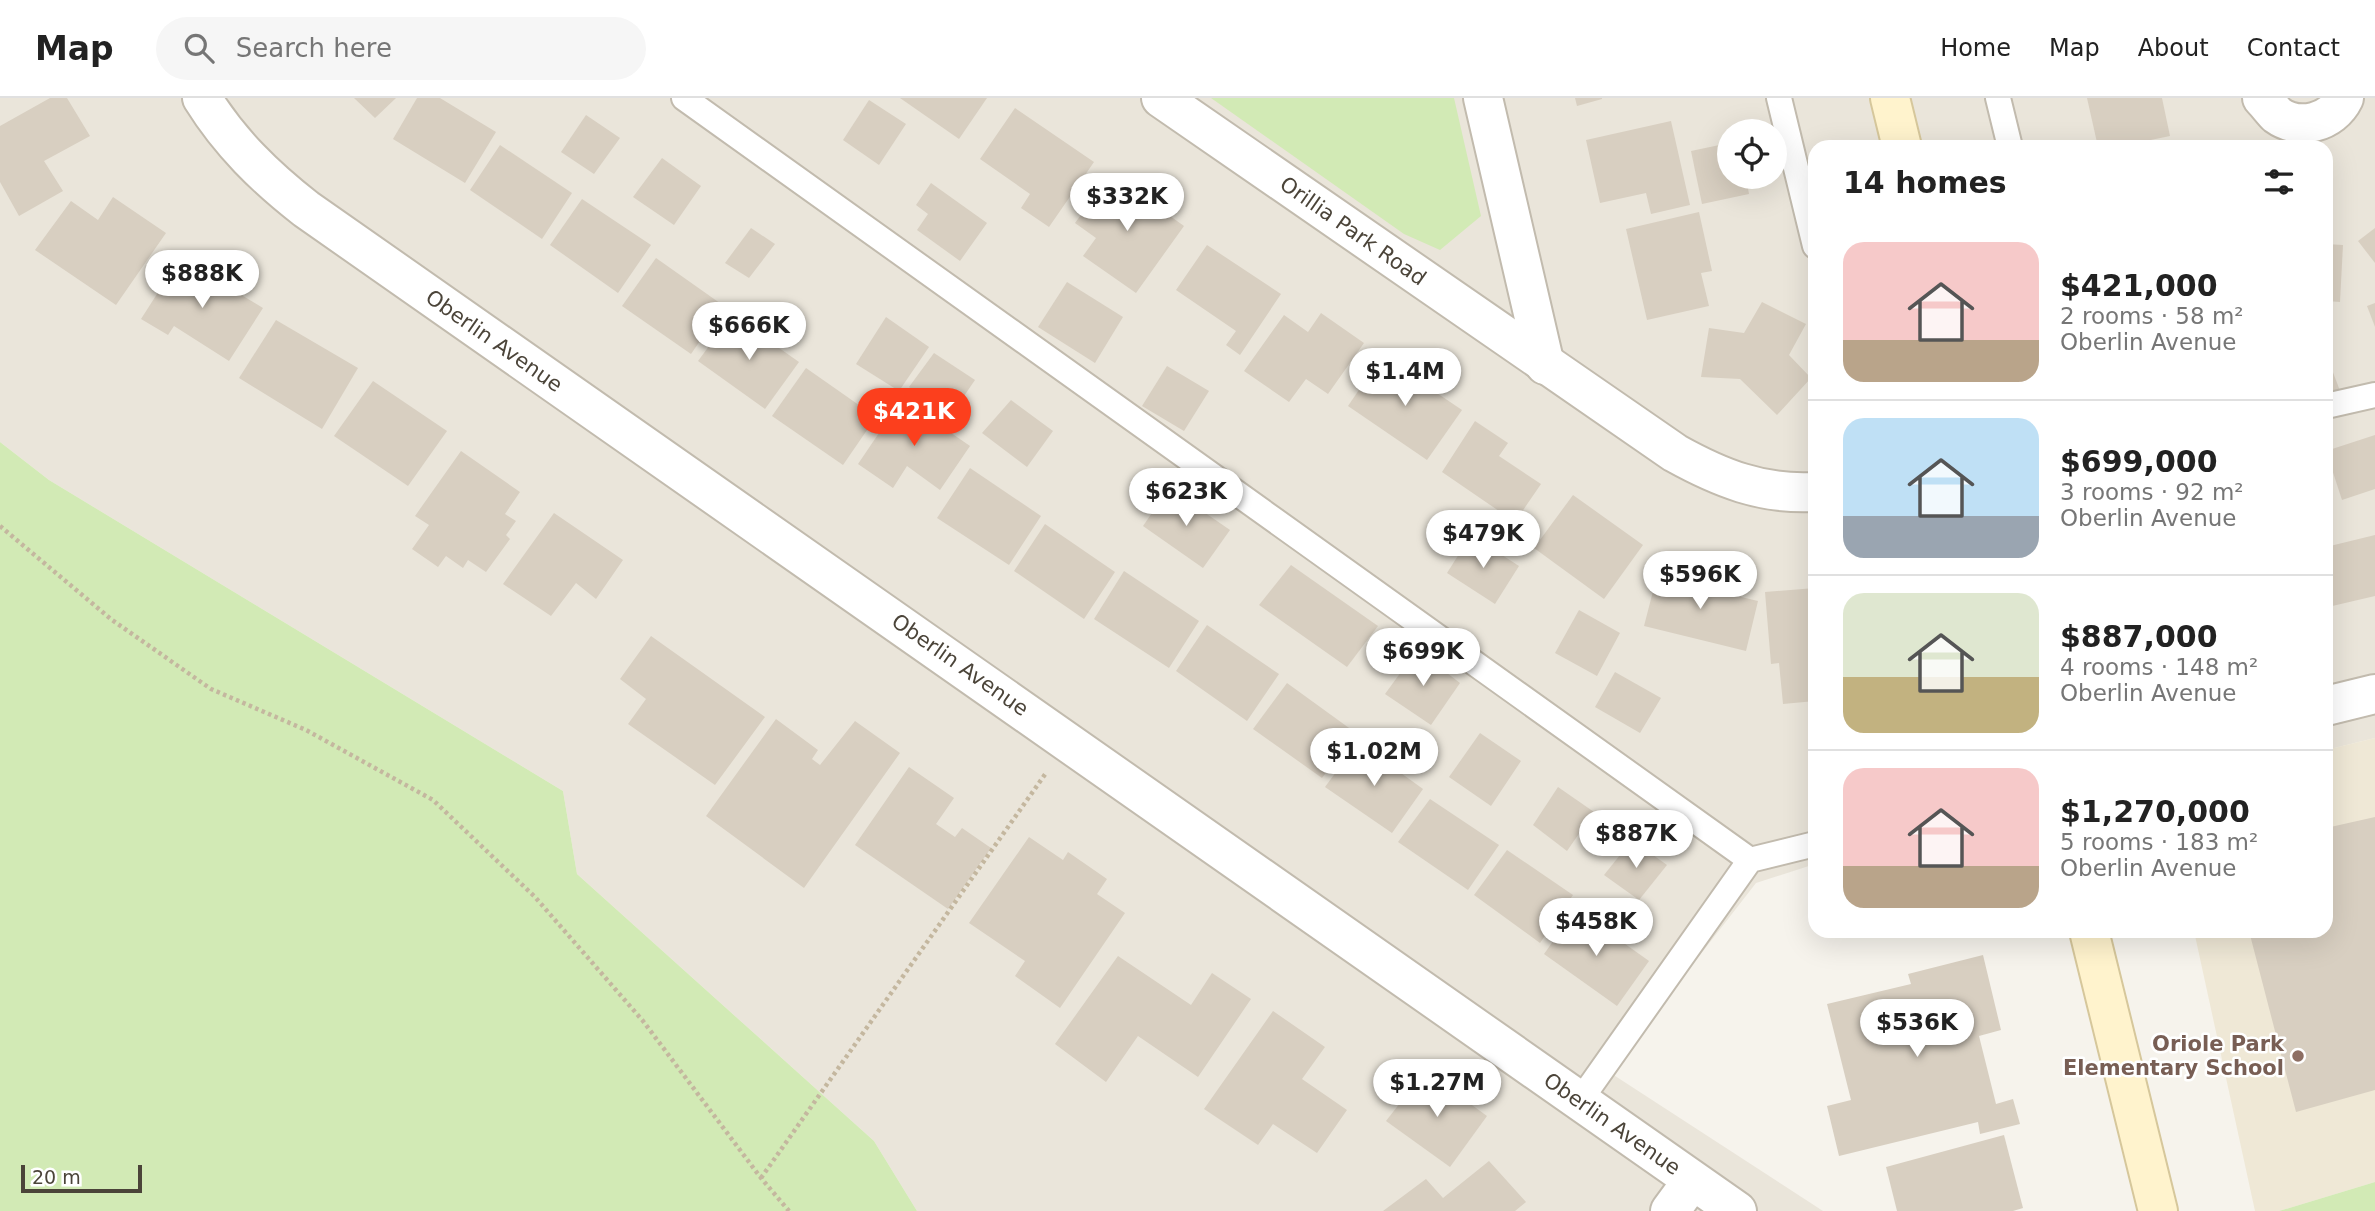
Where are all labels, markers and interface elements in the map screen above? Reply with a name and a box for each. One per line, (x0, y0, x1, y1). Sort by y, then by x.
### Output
search box (156, 17, 646, 80)
text: Map (35, 29, 114, 68)
icon: search (180, 29, 218, 67)
text: Search here (236, 33, 392, 63)
text: Home (1940, 34, 2011, 62)
text: Map (2049, 34, 2100, 62)
text: About (2138, 34, 2209, 62)
text: Contact (2247, 34, 2340, 62)
map controls (1717, 119, 1787, 189)
button: locate (1717, 119, 1787, 189)
icon: filters (2260, 163, 2298, 201)
text: 14 homes (1843, 165, 2007, 200)
street label: Orillia Park Road (1275, 172, 1431, 290)
pin: $332K (1078, 174, 1176, 233)
text: $332K (1086, 183, 1168, 209)
pin: $888K (153, 250, 251, 310)
text: $888K (161, 260, 243, 286)
text: $421,000 (2060, 268, 2218, 303)
icon: home (1899, 270, 1983, 354)
street label: Oberlin Avenue (421, 285, 567, 397)
pin: $666K (700, 302, 798, 362)
text: 2 rooms · 58 m² (2060, 303, 2244, 329)
text: $666K (708, 312, 790, 338)
text: Oberlin Avenue (2060, 329, 2236, 355)
pin: $1.4M (1356, 348, 1454, 408)
text: $1.4M (1365, 358, 1445, 384)
pin: $421K (865, 388, 963, 448)
text: $421K (873, 398, 955, 424)
text: $699,000 (2060, 444, 2218, 479)
icon: home (1899, 446, 1983, 530)
pin: $623K (1137, 468, 1235, 528)
text: $623K (1145, 478, 1227, 504)
text: 3 rooms · 92 m² (2060, 479, 2244, 505)
text: Oberlin Avenue (2060, 505, 2236, 531)
pin: $479K (1434, 510, 1532, 570)
text: $479K (1442, 520, 1524, 546)
pin: $596K (1651, 552, 1749, 611)
text: $596K (1659, 561, 1741, 587)
street label: Oberlin Avenue (887, 609, 1033, 721)
text: $887,000 (2060, 619, 2218, 654)
icon: home (1899, 621, 1983, 705)
pin: $699K (1374, 628, 1472, 688)
text: $699K (1382, 638, 1464, 664)
text: 4 rooms · 148 m² (2060, 654, 2258, 680)
text: Oberlin Avenue (2060, 680, 2236, 706)
pin: $1.02M (1317, 728, 1431, 788)
text: $1.02M (1326, 738, 1422, 764)
text: $1,270,000 (2060, 794, 2250, 829)
icon: home (1899, 796, 1983, 880)
pin: $887K (1587, 810, 1685, 870)
text: $887K (1595, 820, 1677, 846)
text: 5 rooms · 183 m² (2060, 829, 2258, 855)
text: Oberlin Avenue (2060, 855, 2236, 881)
pin: $458K (1547, 898, 1645, 958)
text: $458K (1555, 908, 1637, 934)
pin: $536K (1868, 1000, 1966, 1059)
text: $536K (1876, 1009, 1958, 1035)
place label: Oriole Park Elementary School (2063, 1032, 2285, 1080)
marker: Oriole Park Elementary School (2290, 1048, 2306, 1064)
pin: $1.27M (1380, 1060, 1494, 1119)
street label: Oberlin Avenue (1539, 1068, 1685, 1180)
text: $1.27M (1389, 1069, 1485, 1095)
scale bar (21, 1162, 142, 1194)
text: 20 m (32, 1166, 81, 1188)

